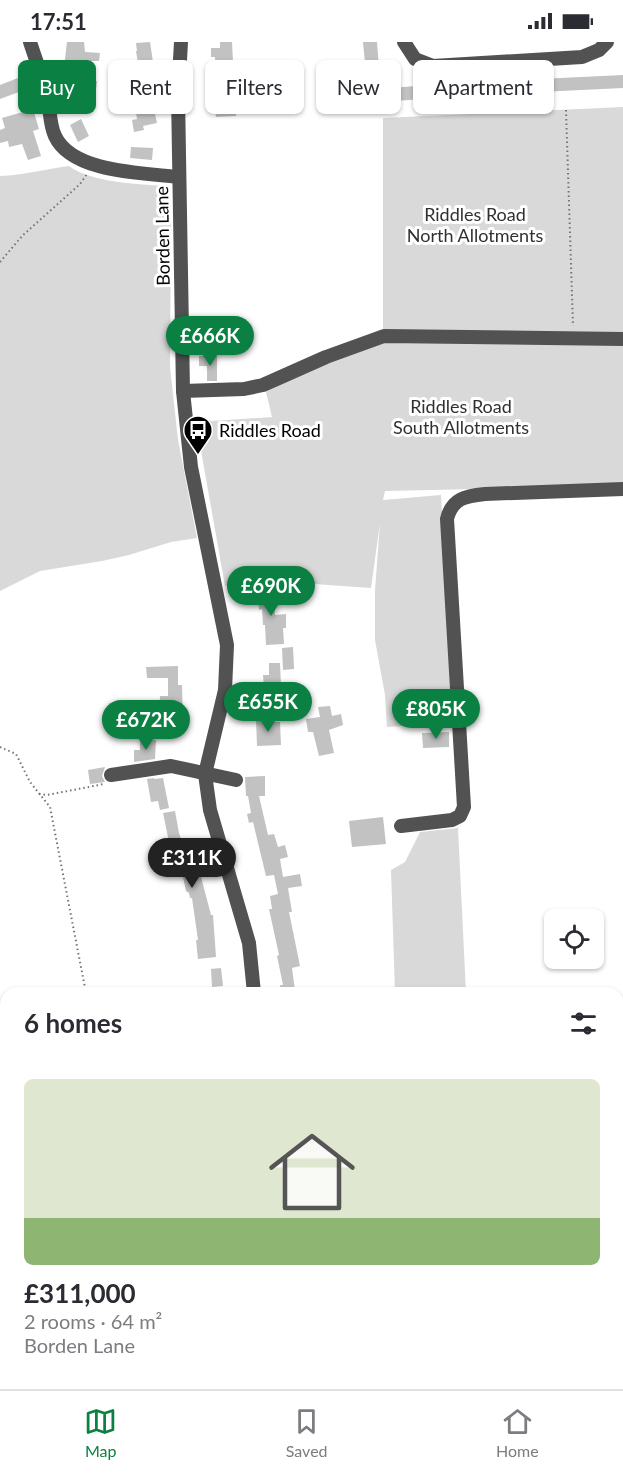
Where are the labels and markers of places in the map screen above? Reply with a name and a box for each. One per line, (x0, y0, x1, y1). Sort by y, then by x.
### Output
pin: £666K (168, 316, 252, 367)
bus stop icon: Riddles Road (182, 414, 214, 456)
place label: Riddles Road (219, 419, 321, 441)
pin: £690K (229, 566, 313, 617)
pin: £655K (226, 682, 310, 733)
pin: £805K (394, 689, 478, 740)
pin: £672K (104, 700, 188, 751)
pin: £311K (150, 838, 234, 889)

